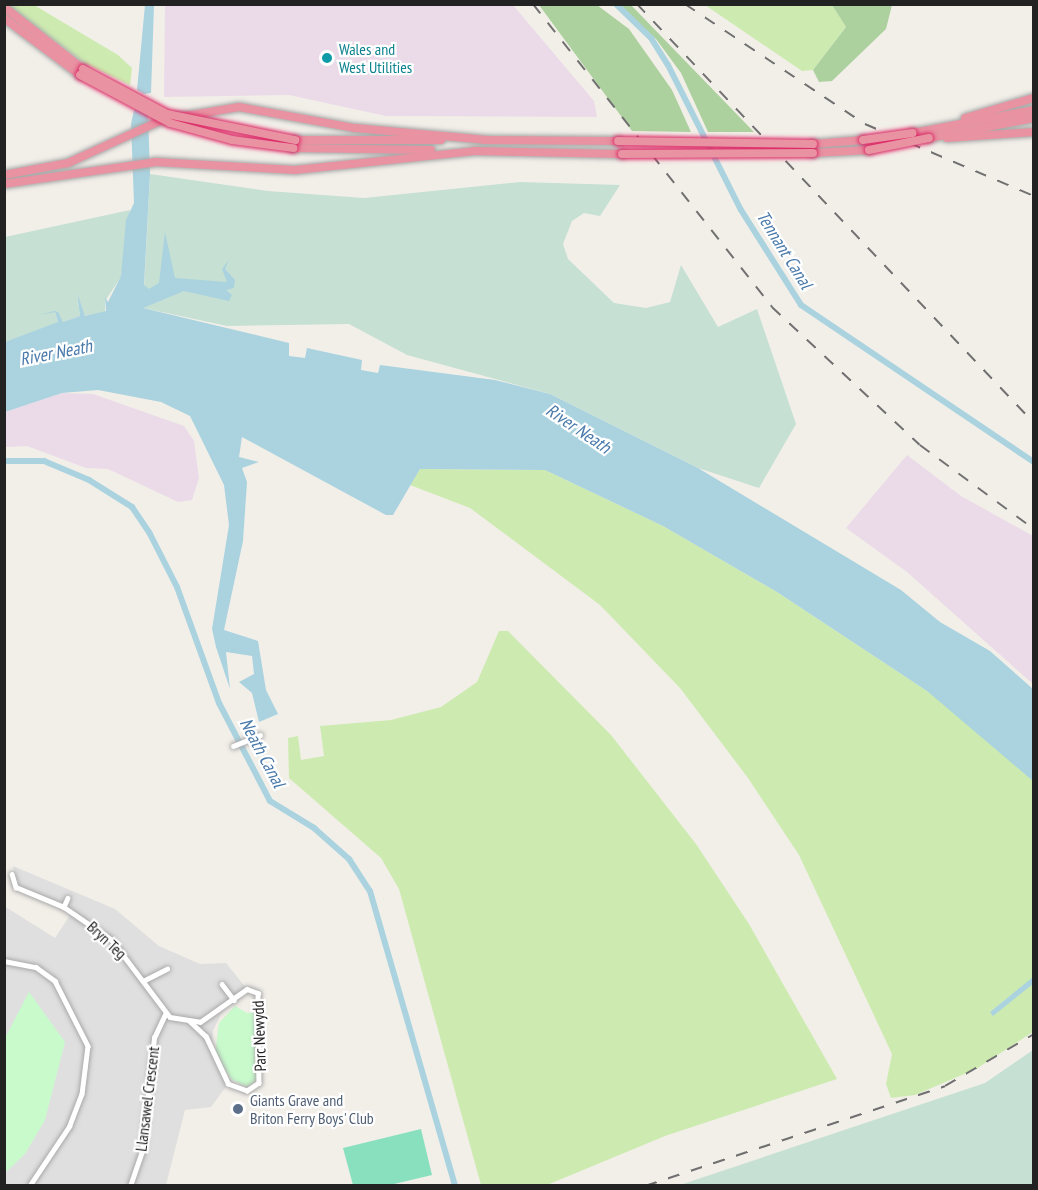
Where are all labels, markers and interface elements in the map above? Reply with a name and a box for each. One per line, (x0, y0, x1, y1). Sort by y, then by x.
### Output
place label: Wales and West Utilities (339, 39, 412, 77)
marker: Wales and West Utilities (320, 51, 334, 65)
water label: Tennant Canal (752, 207, 816, 293)
water label: River Neath (18, 335, 94, 371)
water label: River Neath (542, 400, 614, 458)
water label: Neath Canal (235, 715, 289, 791)
street label: Bryn Teg (83, 917, 131, 963)
street label: Parc Newydd (248, 1000, 270, 1072)
street label: Llansawel Crescent (131, 1045, 163, 1153)
place label: Giants Grave and Briton Ferry Boys' Club (250, 1090, 375, 1128)
marker: Giants Grave and Briton Ferry Boys' Club (231, 1102, 245, 1116)

